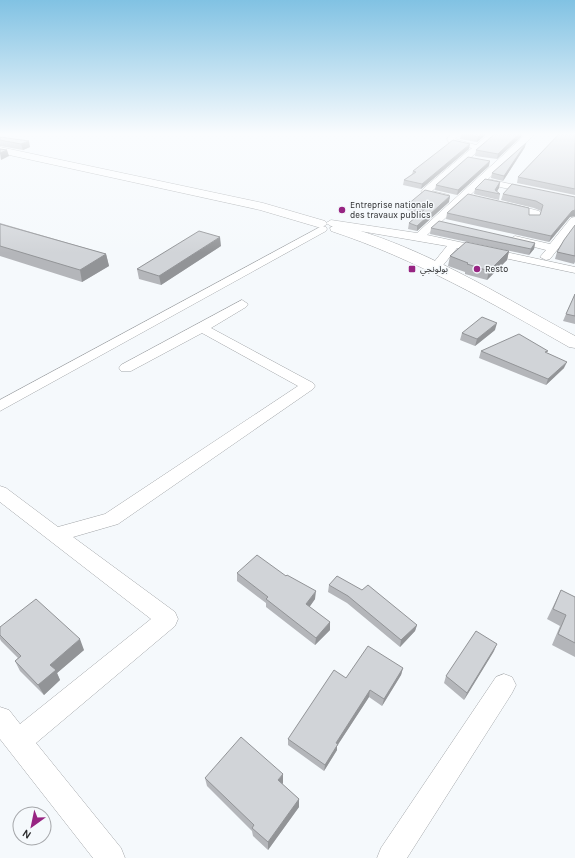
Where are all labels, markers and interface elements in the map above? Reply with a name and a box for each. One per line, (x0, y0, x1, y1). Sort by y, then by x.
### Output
place label: Entreprise nationale des travaux publics (350, 200, 434, 220)
marker: Entreprise nationale des travaux publics (337, 205, 347, 215)
marker: بولونجي (407, 264, 417, 274)
place label: بولونجي (420, 264, 448, 276)
marker: Resto (472, 264, 482, 274)
place label: Resto (485, 264, 508, 274)
north arrow (12, 806, 52, 846)
text: N (20, 826, 34, 842)

